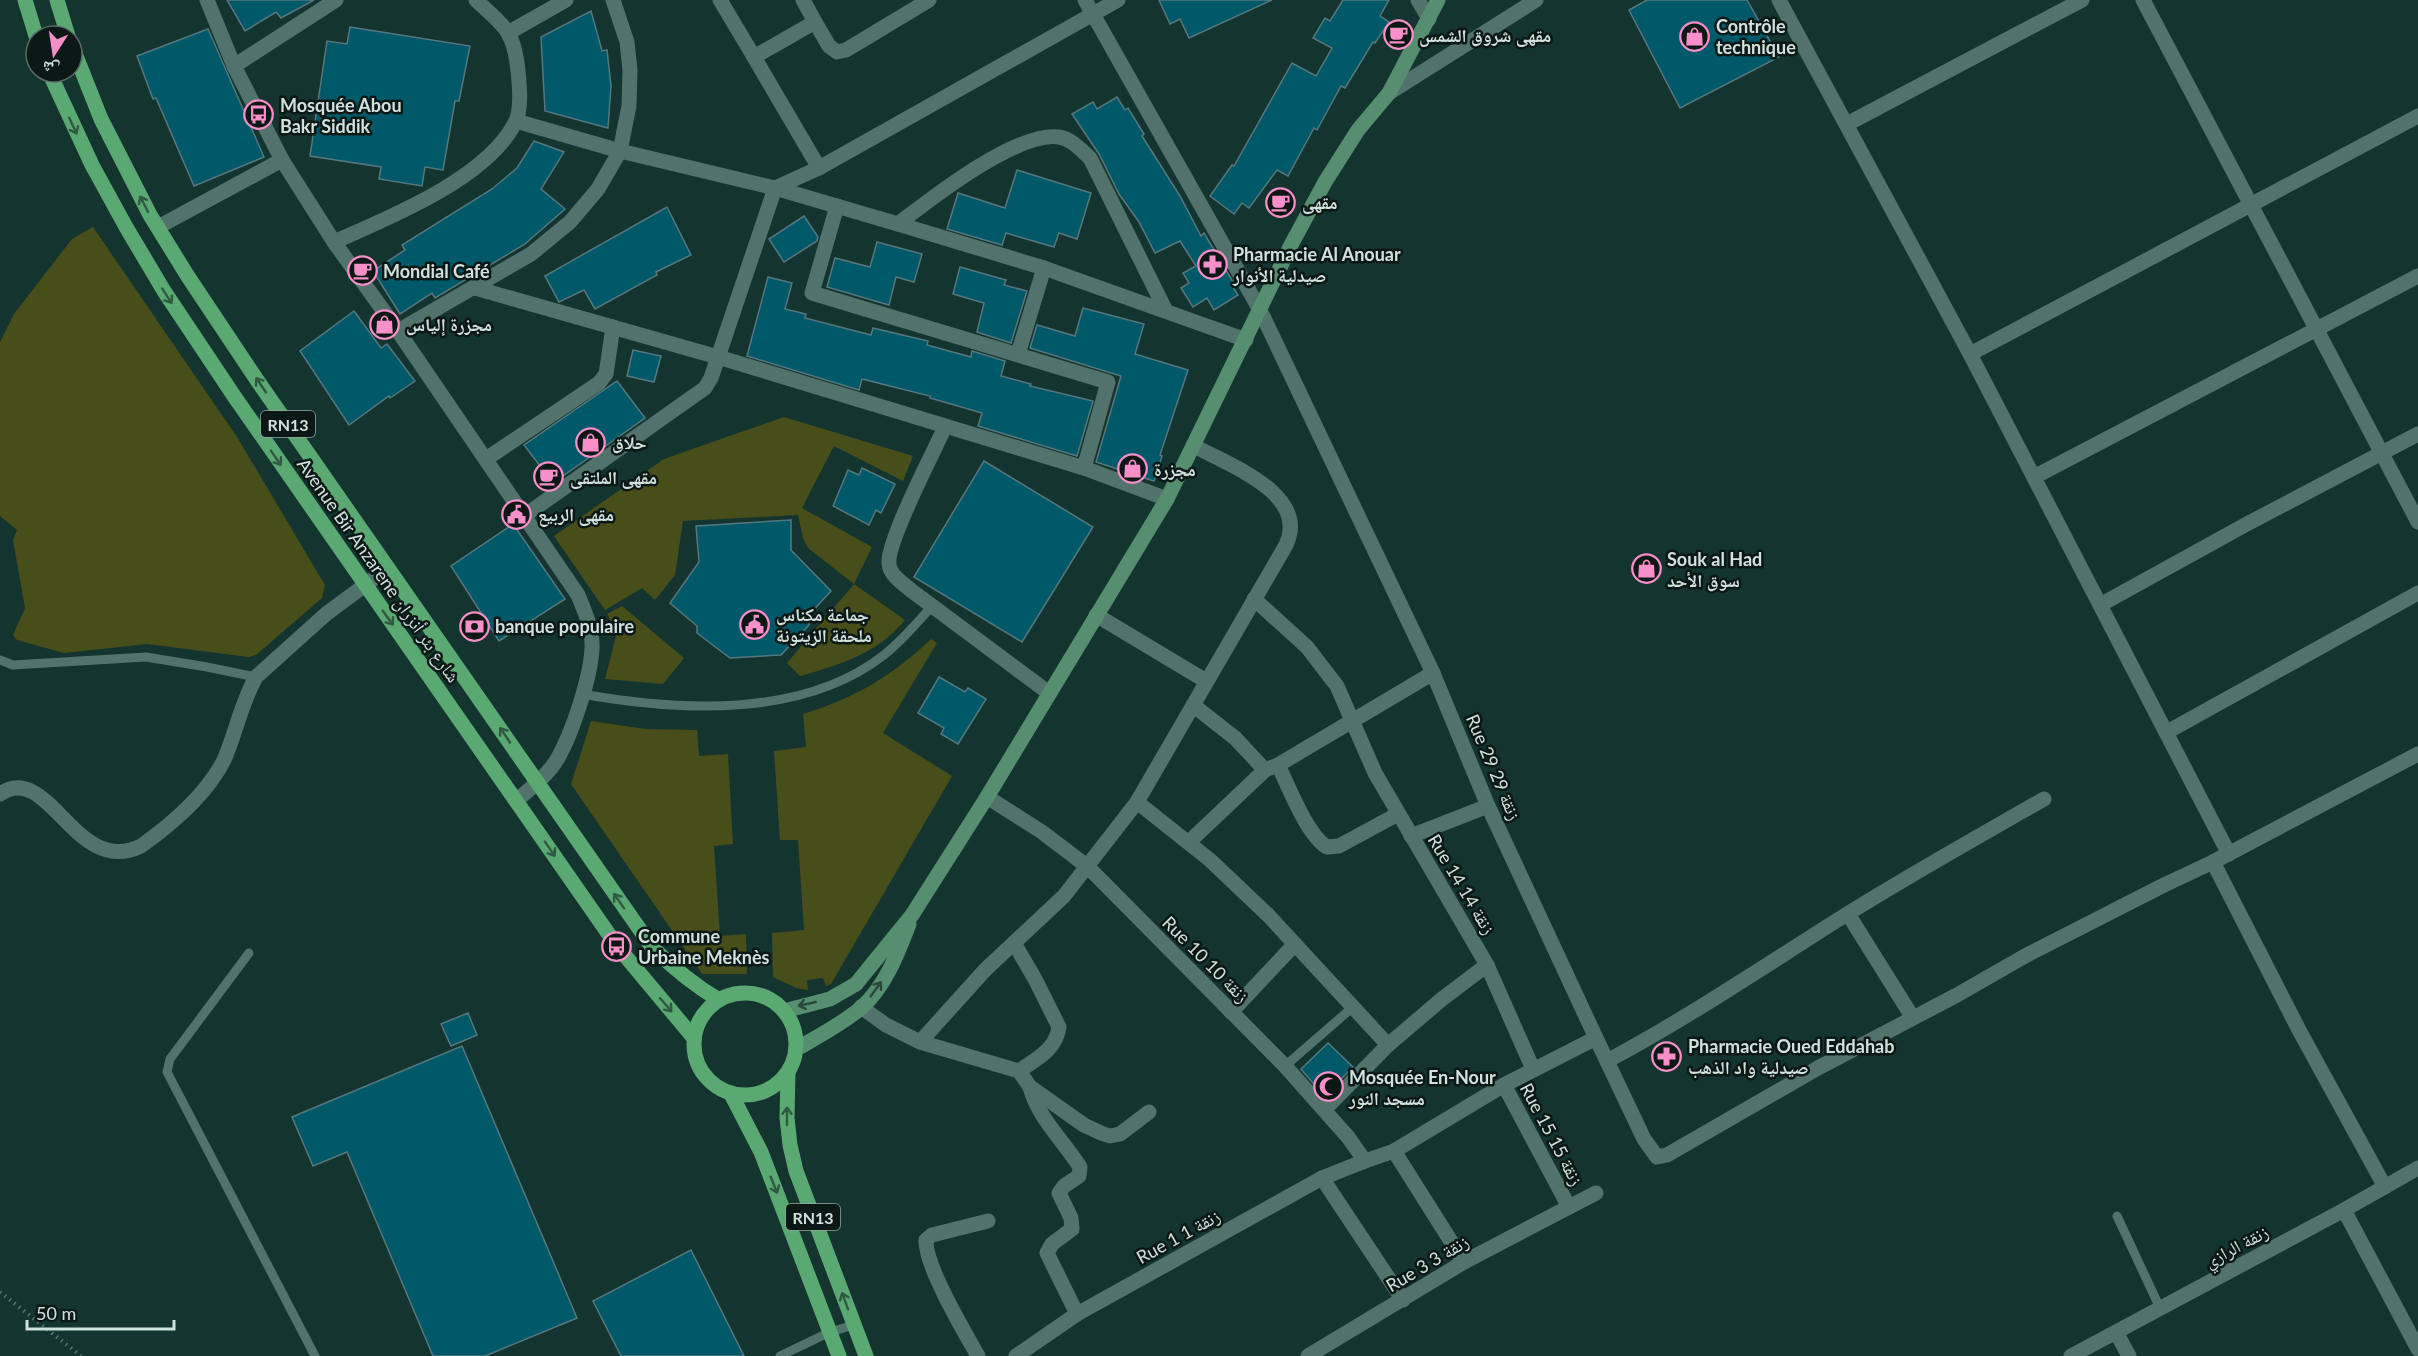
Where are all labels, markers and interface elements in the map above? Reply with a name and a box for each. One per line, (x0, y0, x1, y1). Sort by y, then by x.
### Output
place label: Contrôle technique (1716, 15, 1796, 58)
cafe icon: مقهى شروق الشمس (1382, 19, 1414, 51)
shop icon: Contrôle technique (1679, 20, 1711, 52)
north arrow (24, 24, 84, 84)
place label: مقهى شروق الشمس (1419, 24, 1551, 47)
text: ش (40, 57, 61, 80)
place label: Mosquée Abou Bakr Siddik (280, 94, 402, 137)
bus stop icon: Mosquée Abou Bakr Siddik (243, 99, 275, 131)
one-way arrow (67, 116, 79, 134)
cafe icon: مقهى (1265, 186, 1297, 218)
place label: مقهى (1302, 191, 1338, 214)
one-way arrow (138, 195, 150, 213)
place label: Pharmacie Al Anouar صيدلية الأنوار (1232, 243, 1401, 286)
pharmacy icon: Pharmacie Al Anouar صيدلية الأنوار (1196, 248, 1228, 280)
cafe icon: Mondial Café (346, 255, 378, 287)
place label: Mondial Café (383, 260, 490, 282)
one-way arrow (162, 287, 174, 304)
shop icon: مجزرة إلياس (369, 308, 401, 340)
place label: مجزرة إلياس (406, 313, 492, 336)
one-way arrow (255, 378, 267, 394)
road number: RN13 (261, 411, 315, 437)
shop icon: حلاق (575, 426, 607, 458)
place label: حلاق (612, 431, 647, 454)
one-way arrow (270, 449, 282, 465)
shop icon: مجزرة (1117, 453, 1149, 485)
street label: Avenue Bir Anzarene شارع بئر أنزران (292, 454, 465, 687)
place label: مجزرة (1154, 458, 1196, 480)
cafe icon: مقهى الملتقى (533, 461, 565, 493)
place label: مقهى الملتقى (570, 466, 657, 489)
public building icon: مقهى الربيع (501, 498, 533, 530)
place label: مقهى الربيع (538, 503, 614, 527)
place label: Souk al Had سوق الأحد (1667, 548, 1762, 592)
shop icon: Souk al Had سوق الأحد (1630, 553, 1662, 585)
place label: جماعة مكناس ملحقة الزيتونة (776, 603, 872, 646)
public building icon: جماعة مكناس ملحقة الزيتونة (739, 608, 771, 640)
one-way arrow (381, 609, 394, 625)
bank icon: banque populaire (458, 610, 490, 642)
place label: banque populaire (495, 615, 634, 637)
street label: Rue 29 زنقة 29 (1462, 711, 1526, 823)
one-way arrow (498, 726, 511, 743)
street label: Rue 14 زنقة 14 (1423, 830, 1501, 938)
one-way arrow (544, 840, 556, 856)
one-way arrow (613, 893, 625, 909)
street label: Rue 10 زنقة 10 (1158, 911, 1254, 1007)
place label: Commune Urbaine Meknès (638, 925, 770, 968)
bus stop icon: Commune Urbaine Meknès (601, 930, 633, 962)
one-way arrow (870, 982, 882, 998)
one-way arrow (659, 997, 673, 1012)
one-way arrow (798, 999, 817, 1011)
place label: Pharmacie Oued Eddahab صيدلية واد الذهب (1688, 1035, 1894, 1079)
pharmacy icon: Pharmacie Oued Eddahab صيدلية واد الذهب (1651, 1040, 1683, 1072)
place label: Mosquée En-Nour مسجد النور (1348, 1066, 1496, 1109)
mosque icon: Mosquée En-Nour مسجد النور (1312, 1071, 1344, 1103)
street label: Rue 15 زنقة 15 (1516, 1079, 1588, 1189)
one-way arrow (782, 1107, 793, 1127)
one-way arrow (769, 1175, 780, 1193)
road number: RN13 (786, 1204, 840, 1230)
street label: Rue 1 زنقة 1 (1132, 1204, 1224, 1268)
street label: زنقة الرازي (2200, 1220, 2274, 1276)
street label: Rue 3 زنقة 3 (1382, 1230, 1472, 1296)
one-way arrow (839, 1292, 850, 1311)
scale bar (27, 1293, 174, 1331)
text: 50 m (36, 1302, 76, 1324)

